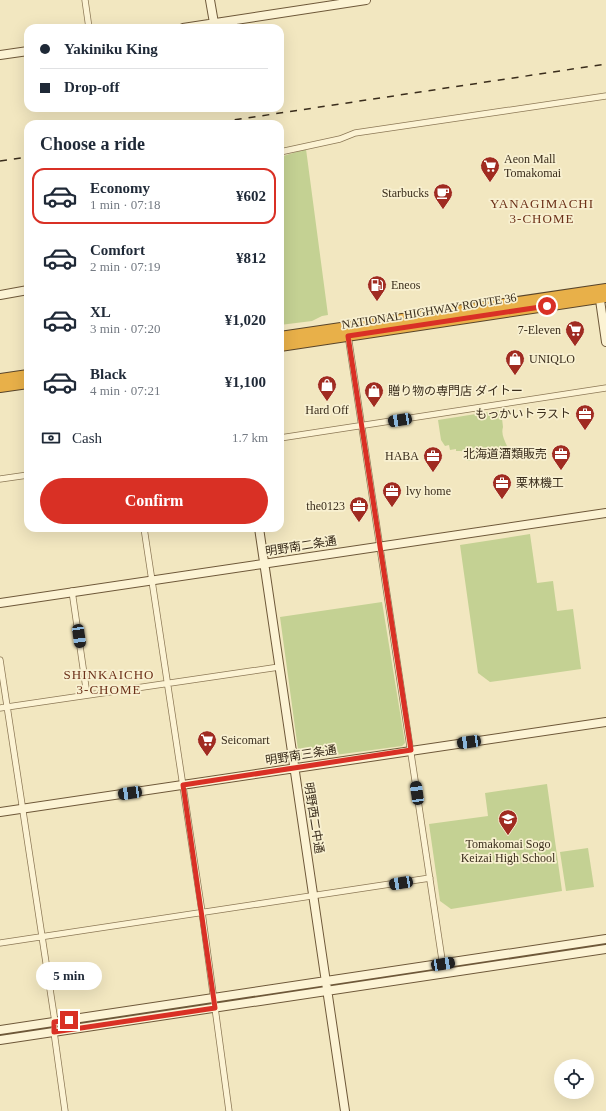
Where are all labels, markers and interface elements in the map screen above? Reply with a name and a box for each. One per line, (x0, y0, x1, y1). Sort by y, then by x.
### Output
text: Yakiniku King (64, 41, 158, 57)
text: Drop-off (64, 79, 120, 95)
text: Choose a ride (40, 134, 145, 154)
place label: Aeon Mall Tomakomai (504, 152, 562, 180)
supermarket icon: Aeon Mall Tomakomai (479, 155, 501, 183)
icon: car (42, 178, 78, 214)
text: Economy (90, 180, 150, 196)
cafe icon: Starbucks (432, 182, 454, 210)
place label: Starbucks (382, 186, 429, 200)
text: ¥602 (236, 188, 266, 204)
district label: YANAGIMACHI 3-CHOME (490, 196, 594, 226)
text: 1 min · 07:18 (90, 197, 160, 212)
icon: car (42, 240, 78, 276)
text: Comfort (90, 242, 145, 258)
text: ¥812 (236, 250, 266, 266)
text: 2 min · 07:19 (90, 259, 160, 274)
fuel station icon: Eneos (366, 274, 388, 302)
place label: Eneos (391, 278, 421, 292)
street label: NATIONAL HIGHWAY ROUTE 36 (341, 290, 517, 332)
route start (538, 297, 556, 315)
icon: car (42, 302, 78, 338)
text: XL (90, 304, 111, 320)
text: ¥1,020 (225, 312, 266, 328)
supermarket icon: 7-Eleven (564, 319, 586, 347)
text: 3 min · 07:20 (90, 321, 160, 336)
place label: 7-Eleven (518, 323, 561, 337)
shop icon: UNIQLO (504, 348, 526, 376)
place label: UNIQLO (529, 352, 575, 366)
icon: car (42, 364, 78, 400)
text: Black (90, 366, 127, 382)
text: ¥1,100 (225, 374, 266, 390)
shop icon: Hard Off (316, 374, 338, 402)
shop icon: 贈り物の専門店 ダイトー (363, 380, 385, 408)
text: 4 min · 07:21 (90, 383, 160, 398)
place label: 贈り物の専門店 ダイトー (388, 384, 523, 398)
place label: Hard Off (305, 403, 349, 417)
office icon: もっかいトラスト (574, 403, 596, 431)
place label: もっかいトラスト (475, 407, 571, 421)
car (387, 412, 413, 428)
icon: cash (40, 427, 62, 449)
text: Cash (72, 430, 102, 446)
text: 1.7 km (232, 430, 268, 445)
office icon: 北海道酒類販売 (550, 443, 572, 471)
office icon: HABA (422, 445, 444, 473)
place label: 北海道酒類販売 (463, 447, 547, 461)
place label: HABA (385, 449, 419, 463)
office icon: 栗林機工 (491, 472, 513, 500)
place label: 栗林機工 (516, 476, 564, 490)
button: Confirm (40, 478, 268, 524)
office icon: lvy home (381, 480, 403, 508)
place label: lvy home (406, 484, 451, 498)
office icon: the0123 (348, 495, 370, 523)
place label: the0123 (306, 499, 345, 513)
street label: 明野南二条通 (264, 533, 338, 559)
car (71, 623, 87, 649)
district label: SHINKAICHO 3-CHOME (64, 667, 154, 697)
supermarket icon: Seicomart (196, 729, 218, 757)
place label: Seicomart (221, 733, 270, 747)
car (456, 734, 482, 750)
street label: 明野南三条通 (264, 742, 338, 768)
car (409, 780, 425, 806)
street label: 明野西二中通 (301, 781, 327, 855)
car (117, 785, 143, 801)
school or university icon: Tomakomai Sogo Keizai High School (497, 808, 519, 836)
place label: Tomakomai Sogo Keizai High School (461, 837, 556, 865)
car (388, 875, 414, 891)
car (430, 956, 456, 972)
callout: 5 min (36, 962, 102, 990)
text: 5 min (53, 968, 85, 983)
route end (60, 1011, 78, 1029)
map controls (554, 1059, 594, 1099)
button: locate (554, 1059, 594, 1099)

